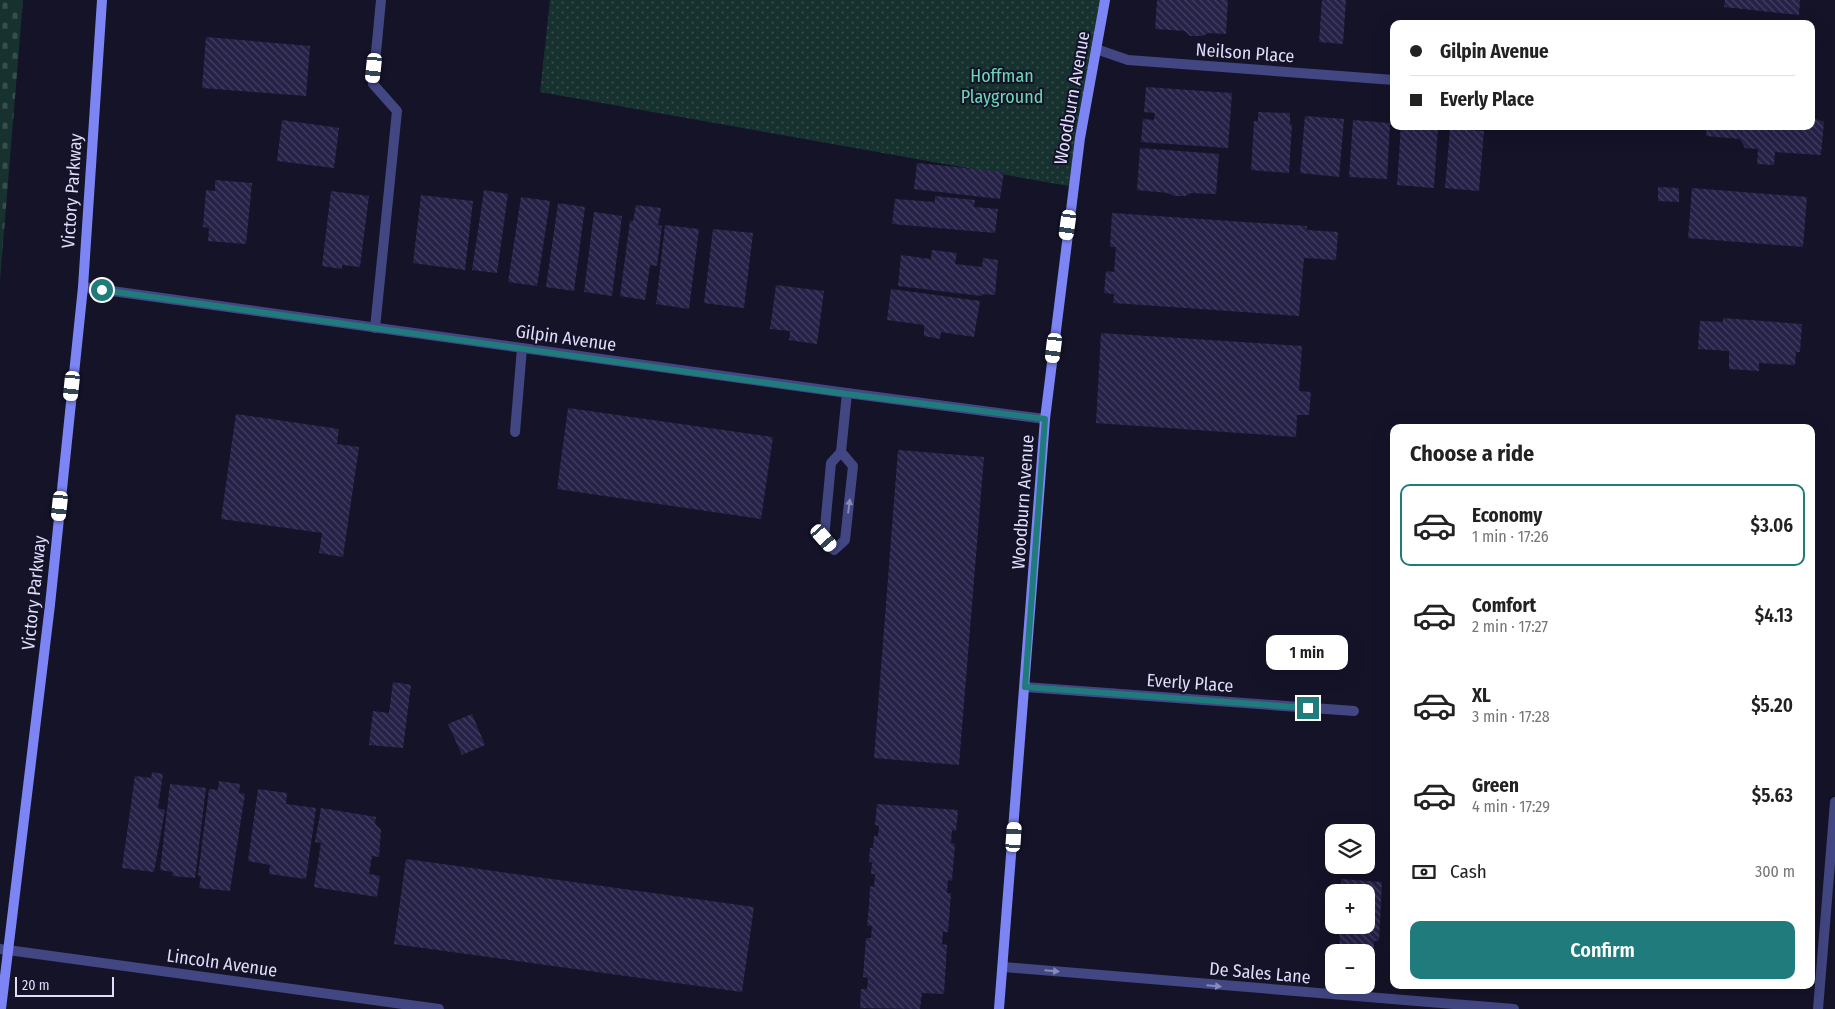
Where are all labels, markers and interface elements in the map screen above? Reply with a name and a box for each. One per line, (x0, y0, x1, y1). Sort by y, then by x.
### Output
street label: Woodburn Avenue (1049, 30, 1095, 166)
street label: Neilson Place (1195, 39, 1295, 67)
text: Gilpin Avenue (1440, 40, 1549, 63)
car (364, 52, 383, 84)
park label: Hoffman Playground (961, 65, 1043, 108)
text: Everly Place (1440, 88, 1534, 111)
street label: Victory Parkway (57, 133, 87, 249)
car (1058, 209, 1077, 241)
route start (91, 279, 113, 301)
street label: Gilpin Avenue (514, 320, 618, 356)
car (1044, 332, 1063, 364)
car (62, 370, 81, 402)
street label: Woodburn Avenue (1007, 434, 1039, 570)
text: Choose a ride (1410, 440, 1534, 467)
car (50, 490, 69, 522)
one-way arrow (845, 497, 853, 513)
icon: car (1412, 503, 1457, 548)
text: Economy (1472, 504, 1542, 527)
text: $3.06 (1751, 514, 1793, 537)
car (808, 522, 839, 554)
text: 1 min · 17:26 (1472, 527, 1549, 546)
street label: Victory Parkway (17, 535, 51, 651)
icon: car (1412, 593, 1457, 638)
text: Comfort (1472, 594, 1536, 617)
text: $4.13 (1755, 604, 1793, 627)
text: 2 min · 17:27 (1472, 617, 1548, 636)
callout: 1 min (1267, 636, 1349, 670)
text: 1 min (1290, 643, 1324, 662)
street label: Everly Place (1146, 669, 1234, 697)
icon: car (1412, 683, 1457, 728)
text: XL (1472, 684, 1491, 707)
text: $5.20 (1751, 694, 1793, 717)
route end (1297, 697, 1319, 719)
text: 3 min · 17:28 (1472, 707, 1550, 726)
icon: car (1412, 773, 1457, 818)
text: Green (1472, 774, 1519, 797)
text: $5.63 (1752, 784, 1793, 807)
text: 4 min · 17:29 (1472, 797, 1550, 816)
car (1005, 822, 1022, 852)
map controls (1325, 824, 1375, 994)
button: layers (1325, 824, 1375, 874)
icon: cash (1410, 858, 1438, 886)
text: Cash (1450, 860, 1487, 883)
text: 300 m (1755, 862, 1795, 881)
button: + (1325, 884, 1375, 934)
button: Confirm (1410, 921, 1795, 979)
street label: Lincoln Avenue (165, 944, 279, 982)
button: − (1325, 944, 1375, 994)
street label: De Sales Lane (1208, 958, 1312, 988)
one-way arrow (1045, 968, 1061, 976)
scale bar (15, 974, 114, 997)
text: 20 m (22, 977, 50, 994)
one-way arrow (1207, 982, 1223, 990)

